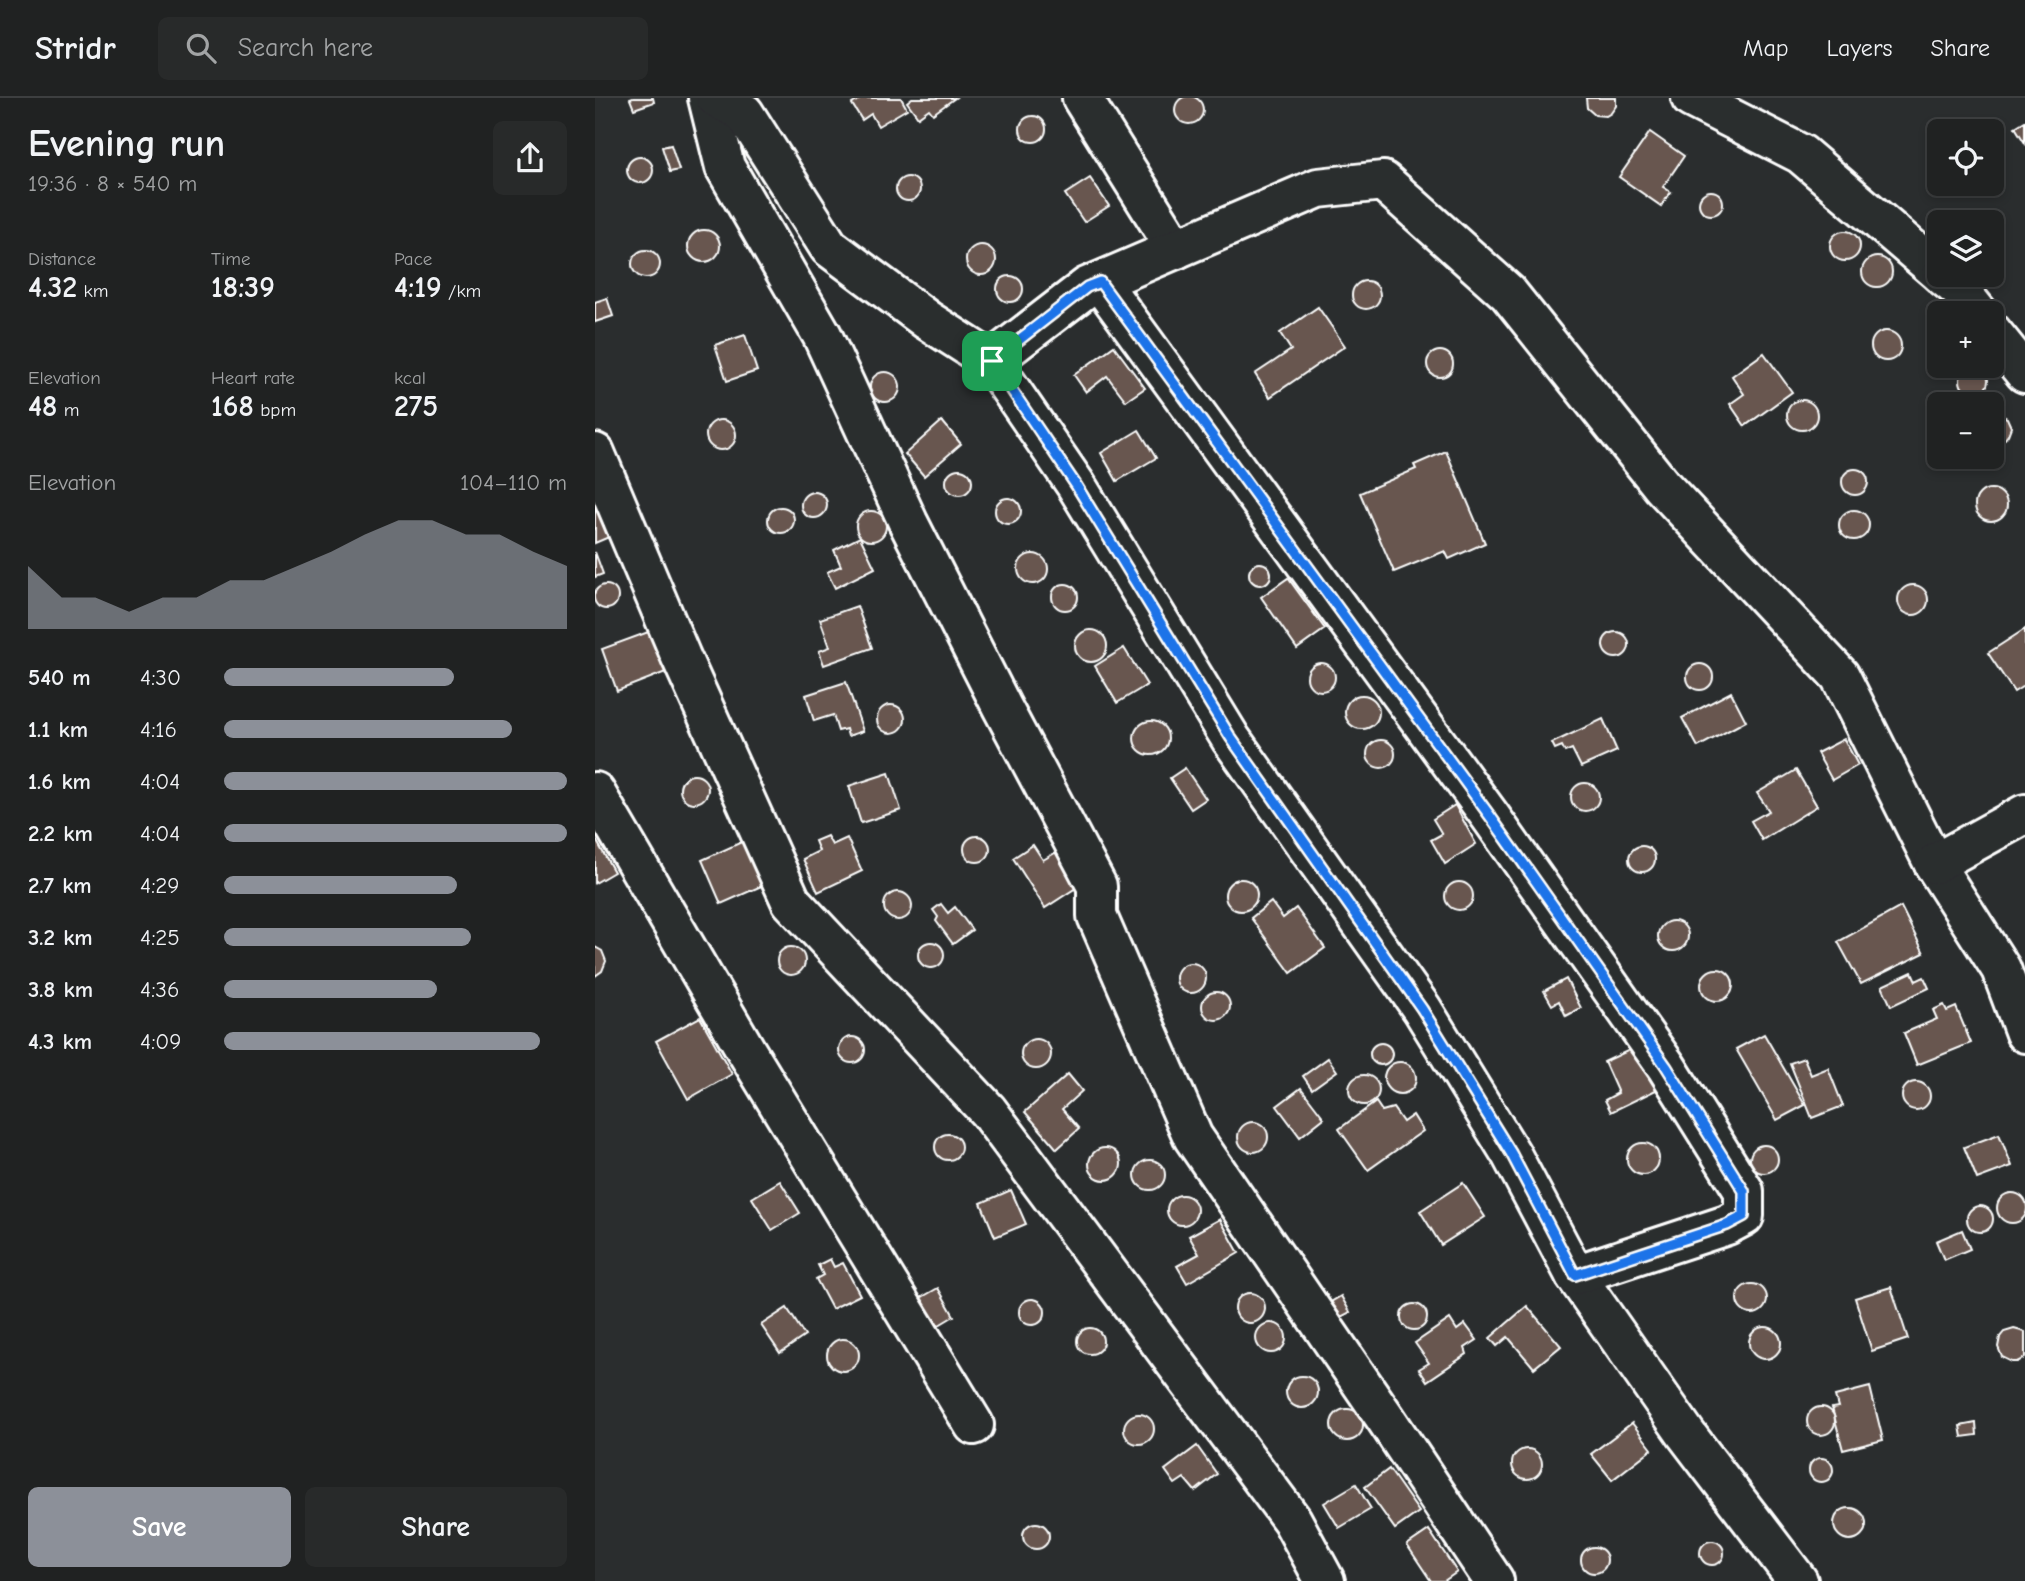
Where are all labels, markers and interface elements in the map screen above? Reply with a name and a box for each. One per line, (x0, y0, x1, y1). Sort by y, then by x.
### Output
search box (158, 17, 648, 80)
text: Stridr (35, 29, 116, 67)
icon: search (182, 29, 220, 67)
text: Search here (238, 33, 373, 63)
text: Map (1743, 34, 1789, 62)
text: Layers (1827, 34, 1892, 62)
text: Share (1930, 34, 1990, 62)
map controls (1927, 119, 2004, 469)
button: locate (1927, 119, 2004, 196)
button: share (493, 121, 567, 195)
text: Evening run (28, 122, 225, 166)
text: 19:36 · 8 × 540 m (28, 170, 197, 197)
button: layers (1927, 210, 2004, 287)
text: Distance (28, 248, 96, 270)
text: Time (211, 248, 250, 270)
text: Pace (394, 248, 432, 270)
text: 4.32 (28, 270, 77, 305)
text: 18:39 (211, 270, 275, 305)
text: 4:19 (394, 270, 442, 305)
text: km (77, 280, 109, 302)
text: /km (442, 280, 481, 302)
button: + (1927, 301, 2004, 378)
pin (962, 331, 1022, 391)
icon: arrive (973, 342, 1011, 380)
text: Elevation (28, 367, 101, 389)
text: Heart rate (211, 367, 295, 389)
text: kcal (394, 367, 426, 389)
text: 48 (28, 389, 57, 424)
text: 168 (211, 389, 254, 424)
text: 275 (394, 389, 438, 424)
button: − (1927, 392, 2004, 469)
text: m (57, 399, 80, 421)
text: bpm (254, 399, 296, 421)
text: Elevation (28, 469, 116, 496)
text: 104–110 m (460, 469, 567, 496)
text: 540 m (28, 664, 91, 691)
text: 4:30 (140, 664, 181, 691)
text: 1.1 km (28, 716, 88, 743)
text: 4:16 (140, 716, 177, 743)
text: 1.6 km (28, 768, 91, 795)
text: 4:04 (140, 768, 180, 795)
text: 2.2 km (28, 820, 93, 847)
text: 4:04 (140, 820, 180, 847)
text: 2.7 km (28, 872, 92, 899)
text: 4:29 (140, 872, 180, 899)
text: 3.2 km (28, 924, 93, 951)
text: 4:25 (140, 924, 180, 951)
text: 3.8 km (28, 976, 93, 1003)
text: 4:36 (140, 976, 179, 1003)
text: 4.3 km (28, 1028, 92, 1055)
text: 4:09 (140, 1028, 182, 1055)
button: Save (28, 1487, 291, 1567)
button: Share (305, 1487, 567, 1567)

